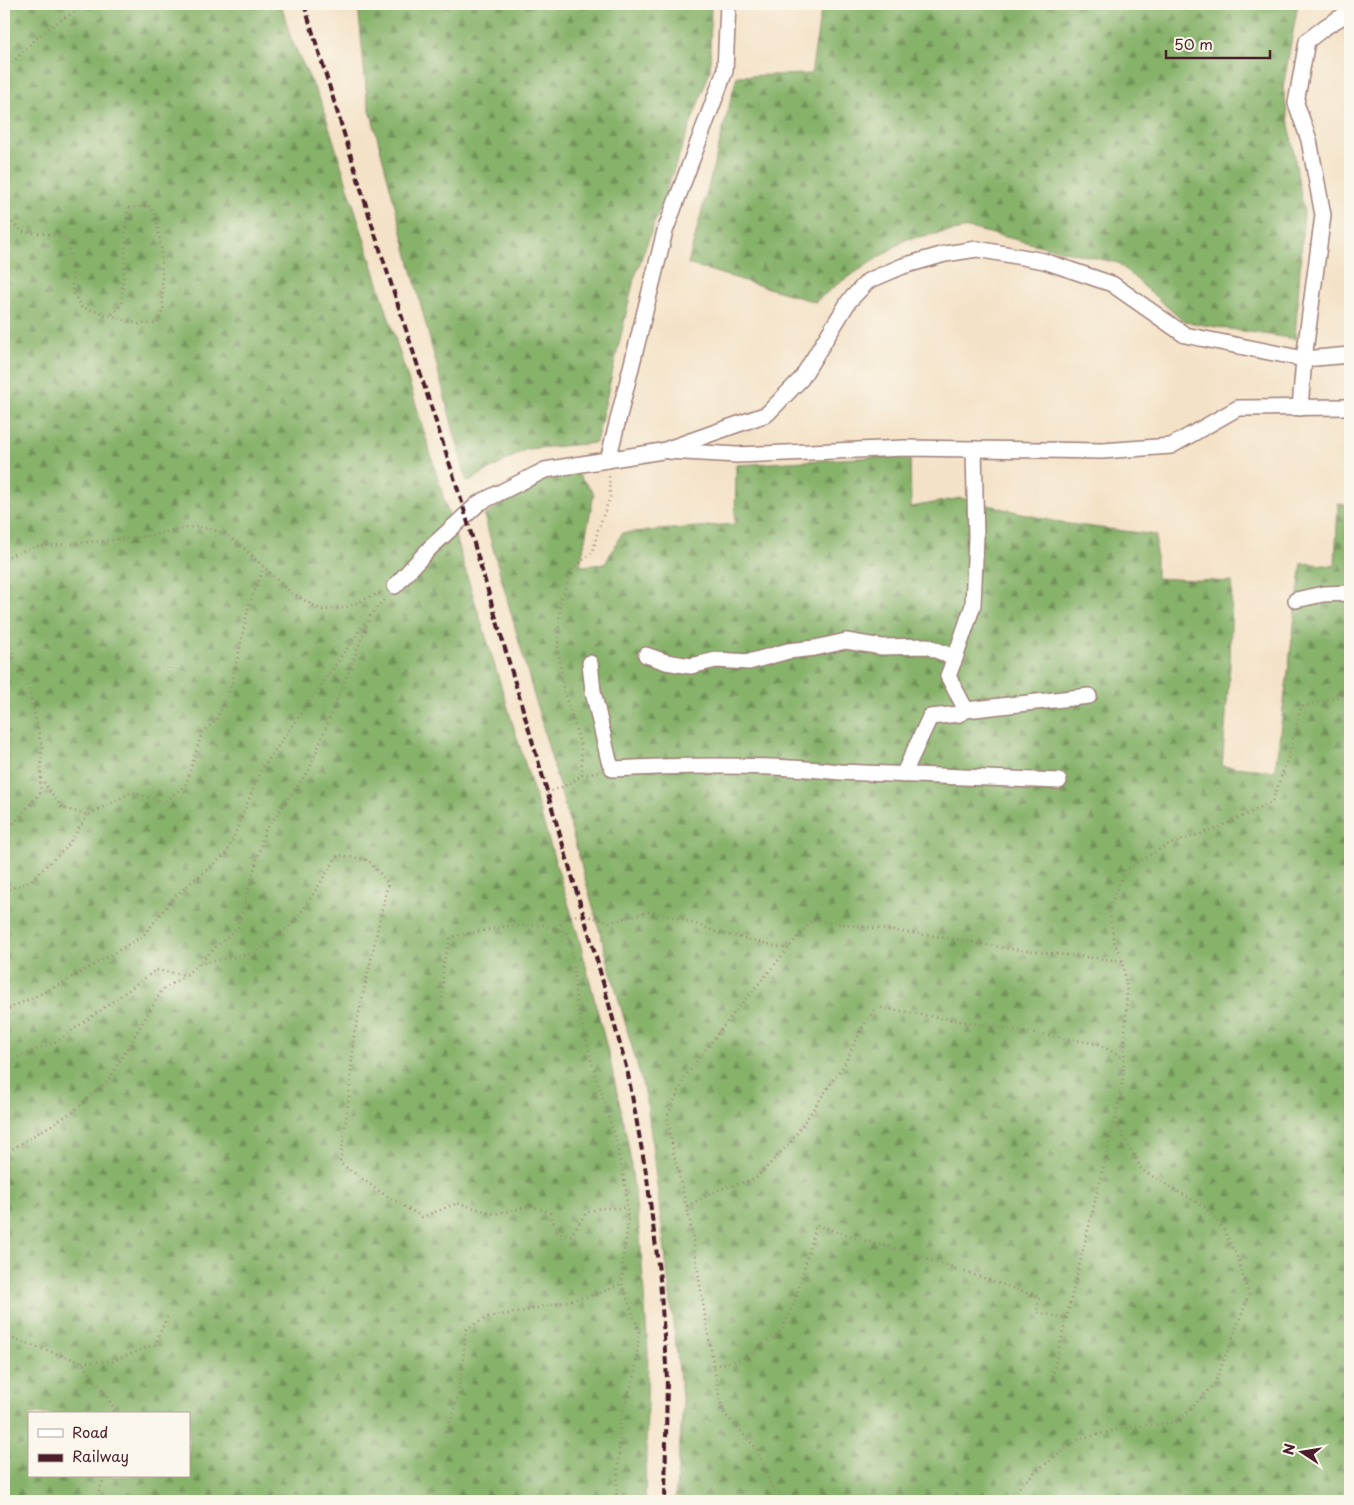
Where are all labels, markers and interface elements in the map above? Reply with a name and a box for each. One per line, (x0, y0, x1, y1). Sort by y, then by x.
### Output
scale bar (1166, 28, 1270, 60)
text: 50 m (1174, 32, 1213, 55)
legend (28, 1412, 190, 1478)
text: Road (72, 1420, 108, 1443)
north arrow (1276, 1428, 1326, 1478)
text: N (1277, 1442, 1300, 1457)
text: Railway (72, 1444, 129, 1467)

